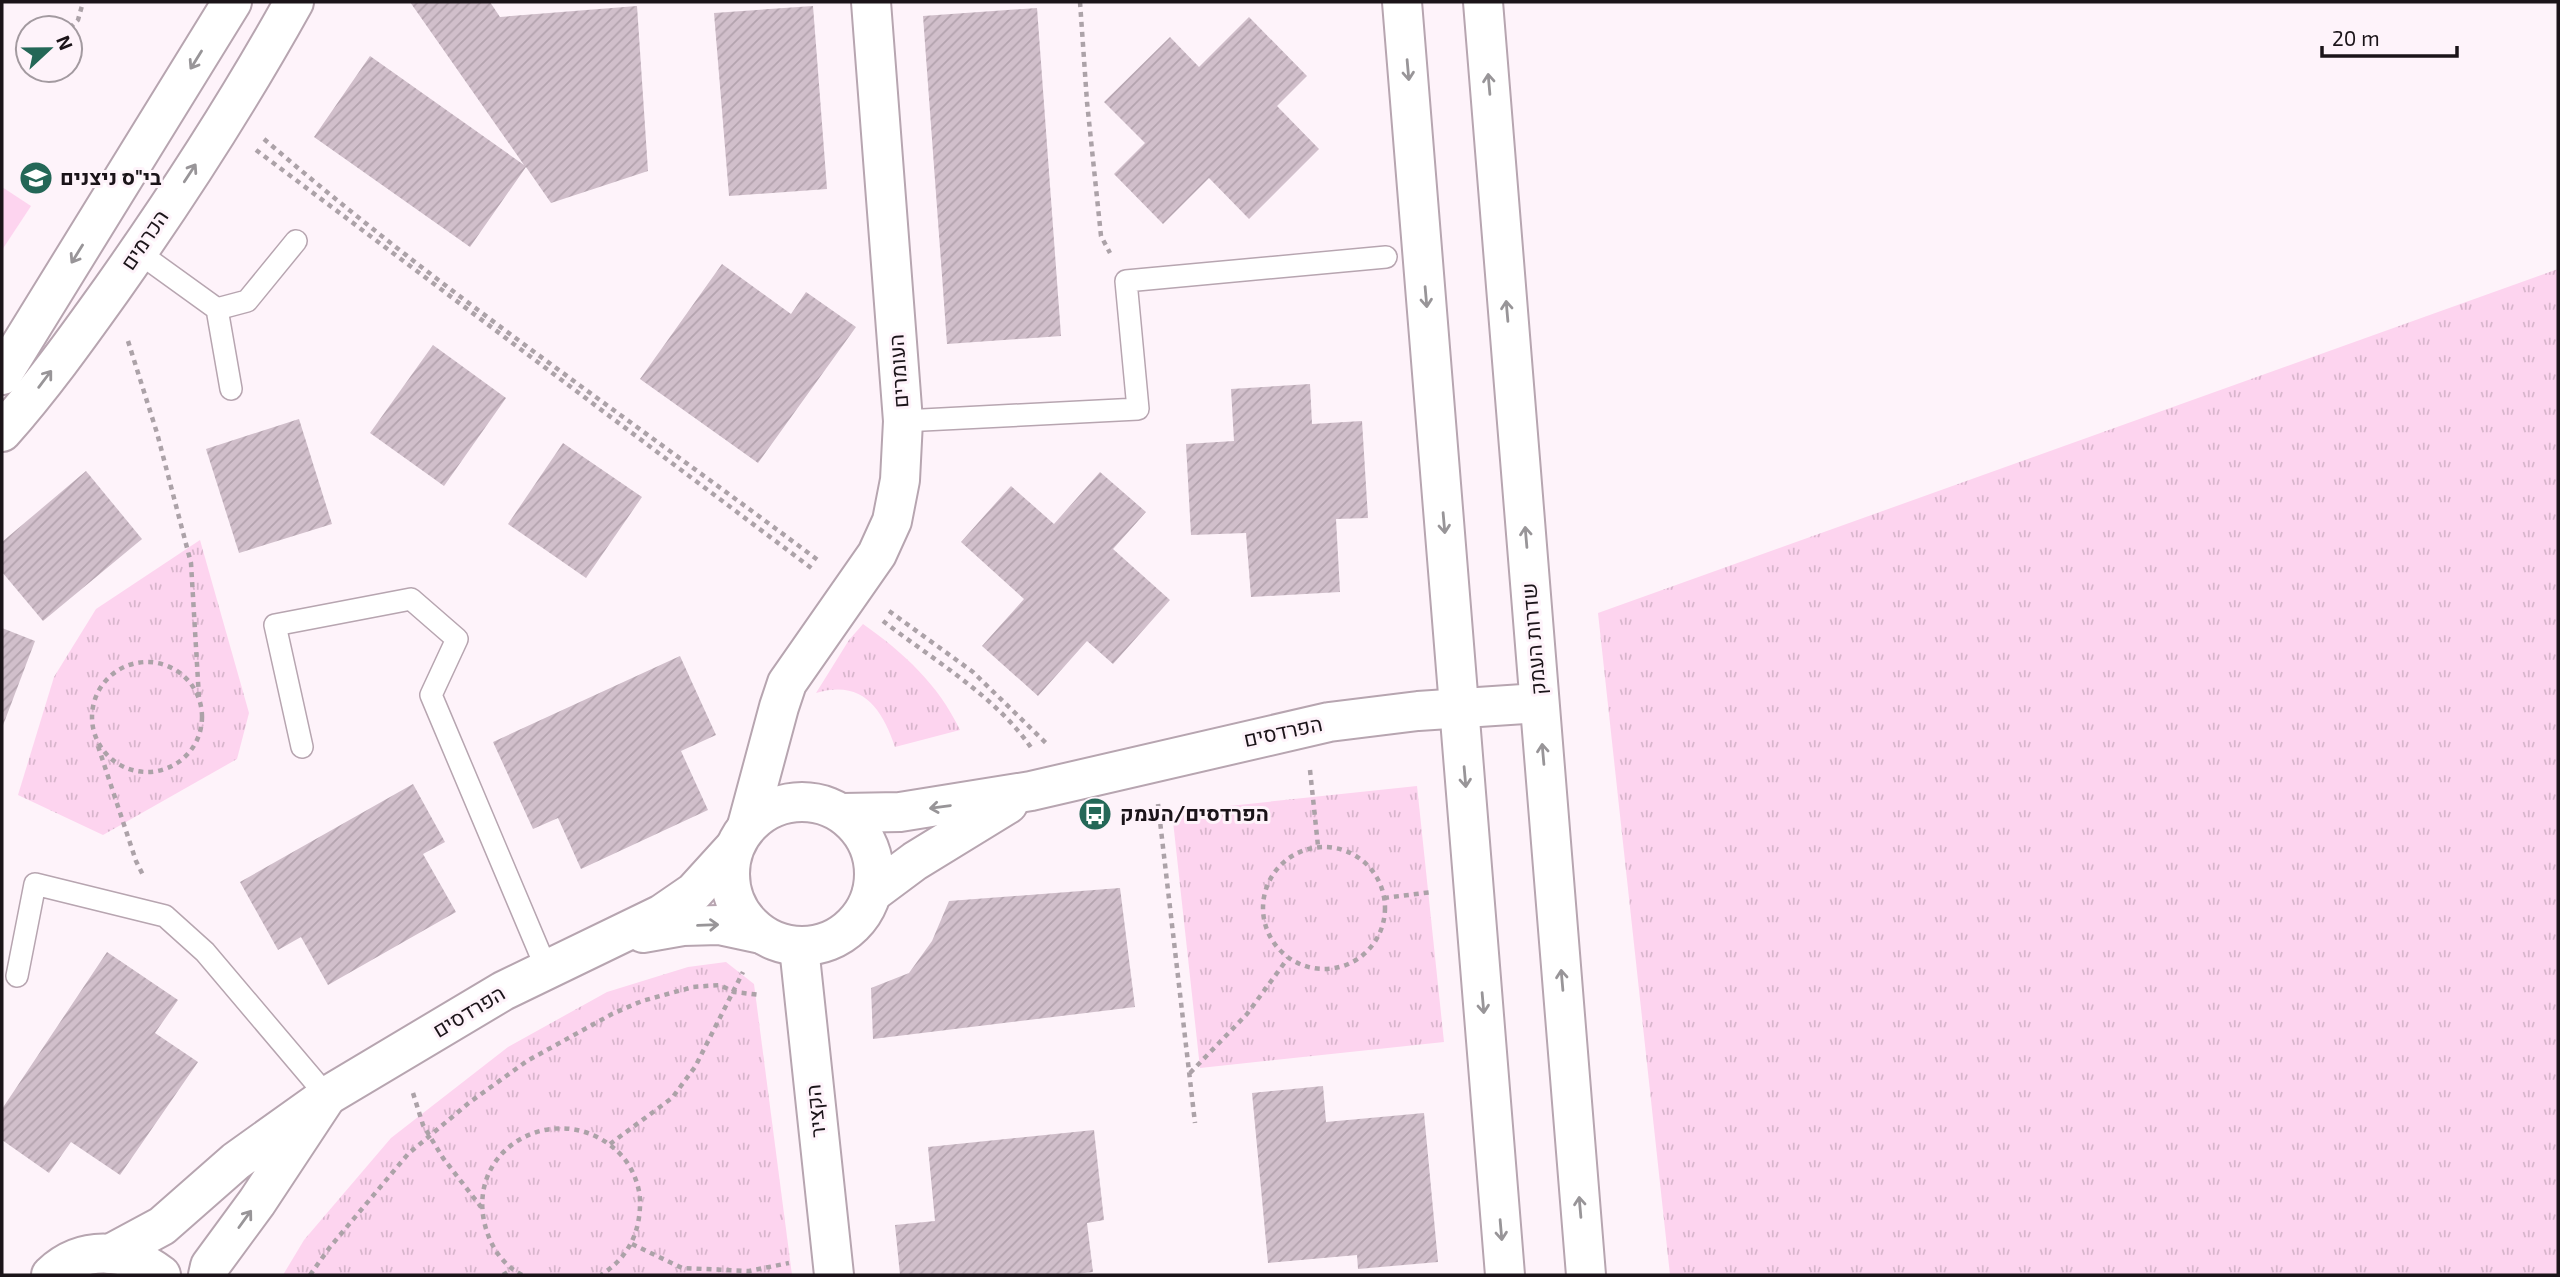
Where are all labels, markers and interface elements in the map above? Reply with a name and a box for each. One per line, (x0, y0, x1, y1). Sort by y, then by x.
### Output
north arrow (14, 14, 84, 84)
scale bar (2322, 14, 2457, 58)
text: 20 m (2332, 25, 2380, 50)
text: N (52, 32, 78, 53)
one-way arrow (189, 49, 203, 69)
one-way arrow (1402, 58, 1415, 81)
one-way arrow (1482, 73, 1495, 96)
school or university icon: בי"ס ניצנים (17, 159, 55, 197)
place label: בי"ס ניצנים (60, 164, 162, 189)
one-way arrow (183, 164, 197, 184)
street label: הכרמים (115, 204, 173, 274)
one-way arrow (69, 243, 83, 263)
one-way arrow (1420, 285, 1433, 307)
one-way arrow (1500, 300, 1513, 322)
street label: העומרים (882, 333, 913, 409)
one-way arrow (37, 370, 52, 389)
one-way arrow (1438, 512, 1451, 534)
one-way arrow (1519, 527, 1532, 549)
street label: שדרות העמק (1515, 582, 1550, 696)
street label: הפרדסים (1241, 710, 1324, 751)
one-way arrow (1536, 743, 1549, 766)
one-way arrow (1459, 765, 1472, 787)
bus stop icon: הפרדסים/העמק (1076, 795, 1114, 833)
place label: הפרדסים/העמק (1120, 800, 1269, 825)
one-way arrow (929, 801, 951, 814)
one-way arrow (696, 919, 719, 932)
one-way arrow (1555, 970, 1568, 992)
street label: הפרדסים (428, 979, 509, 1042)
one-way arrow (1477, 992, 1490, 1014)
street label: הקציר (799, 1083, 830, 1139)
one-way arrow (1573, 1196, 1586, 1219)
one-way arrow (237, 1209, 252, 1228)
one-way arrow (1495, 1218, 1508, 1241)

